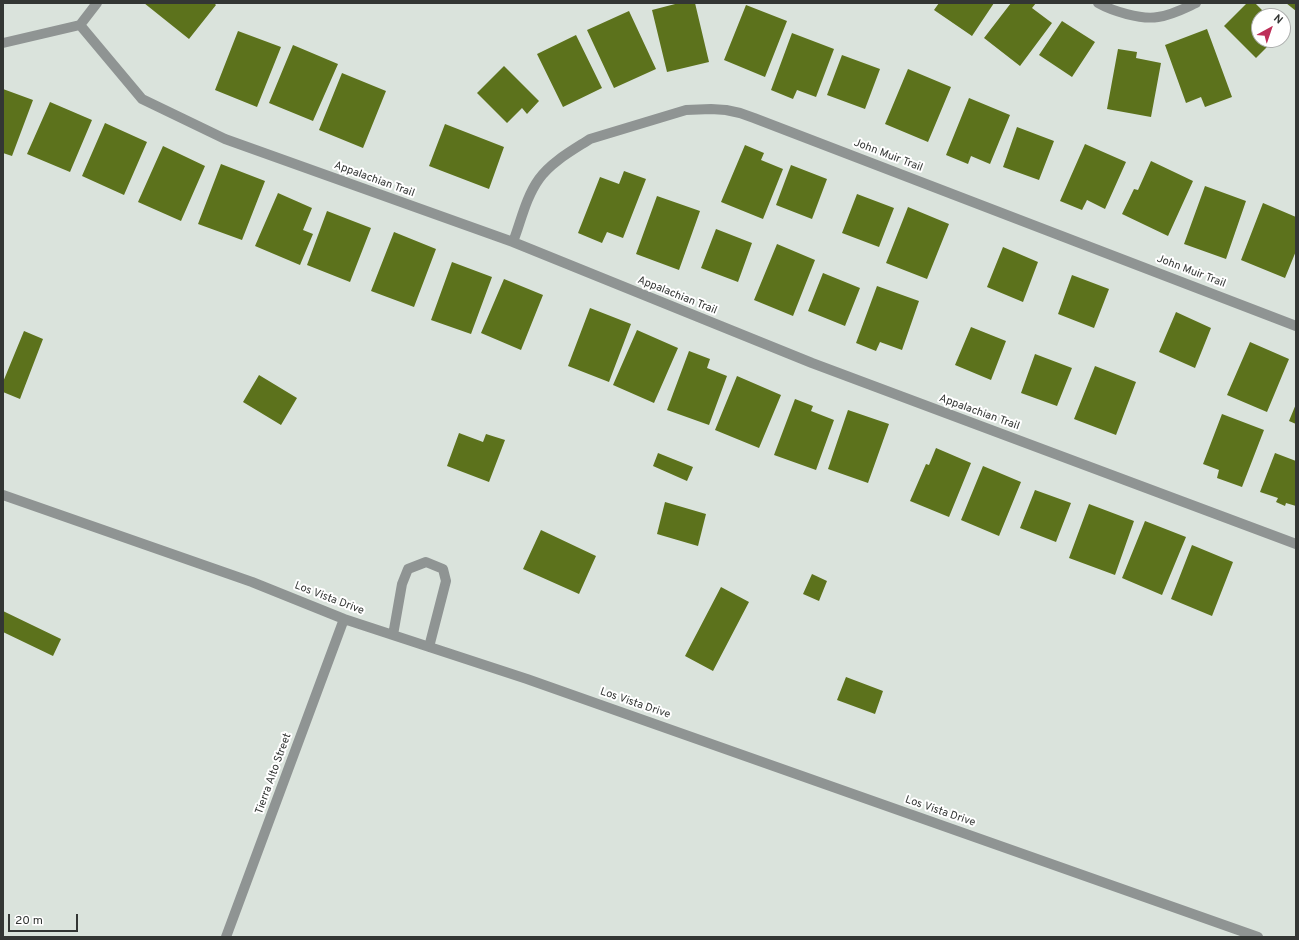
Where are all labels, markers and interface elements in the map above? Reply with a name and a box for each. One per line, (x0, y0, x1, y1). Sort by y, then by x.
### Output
north arrow (1251, 8, 1291, 48)
text: N (1271, 12, 1286, 27)
street label: John Muir Trail (852, 137, 924, 175)
street label: Appalachian Trail (332, 159, 416, 201)
street label: John Muir Trail (1155, 253, 1227, 291)
street label: Appalachian Trail (635, 274, 719, 318)
street label: Appalachian Trail (937, 392, 1021, 434)
street label: Los Vista Drive (292, 580, 366, 618)
street label: Los Vista Drive (598, 686, 672, 722)
street label: Tierra Alto Street (253, 732, 295, 816)
street label: Los Vista Drive (903, 794, 977, 830)
scale bar (10, 906, 80, 932)
text: 20 m (15, 913, 43, 929)

